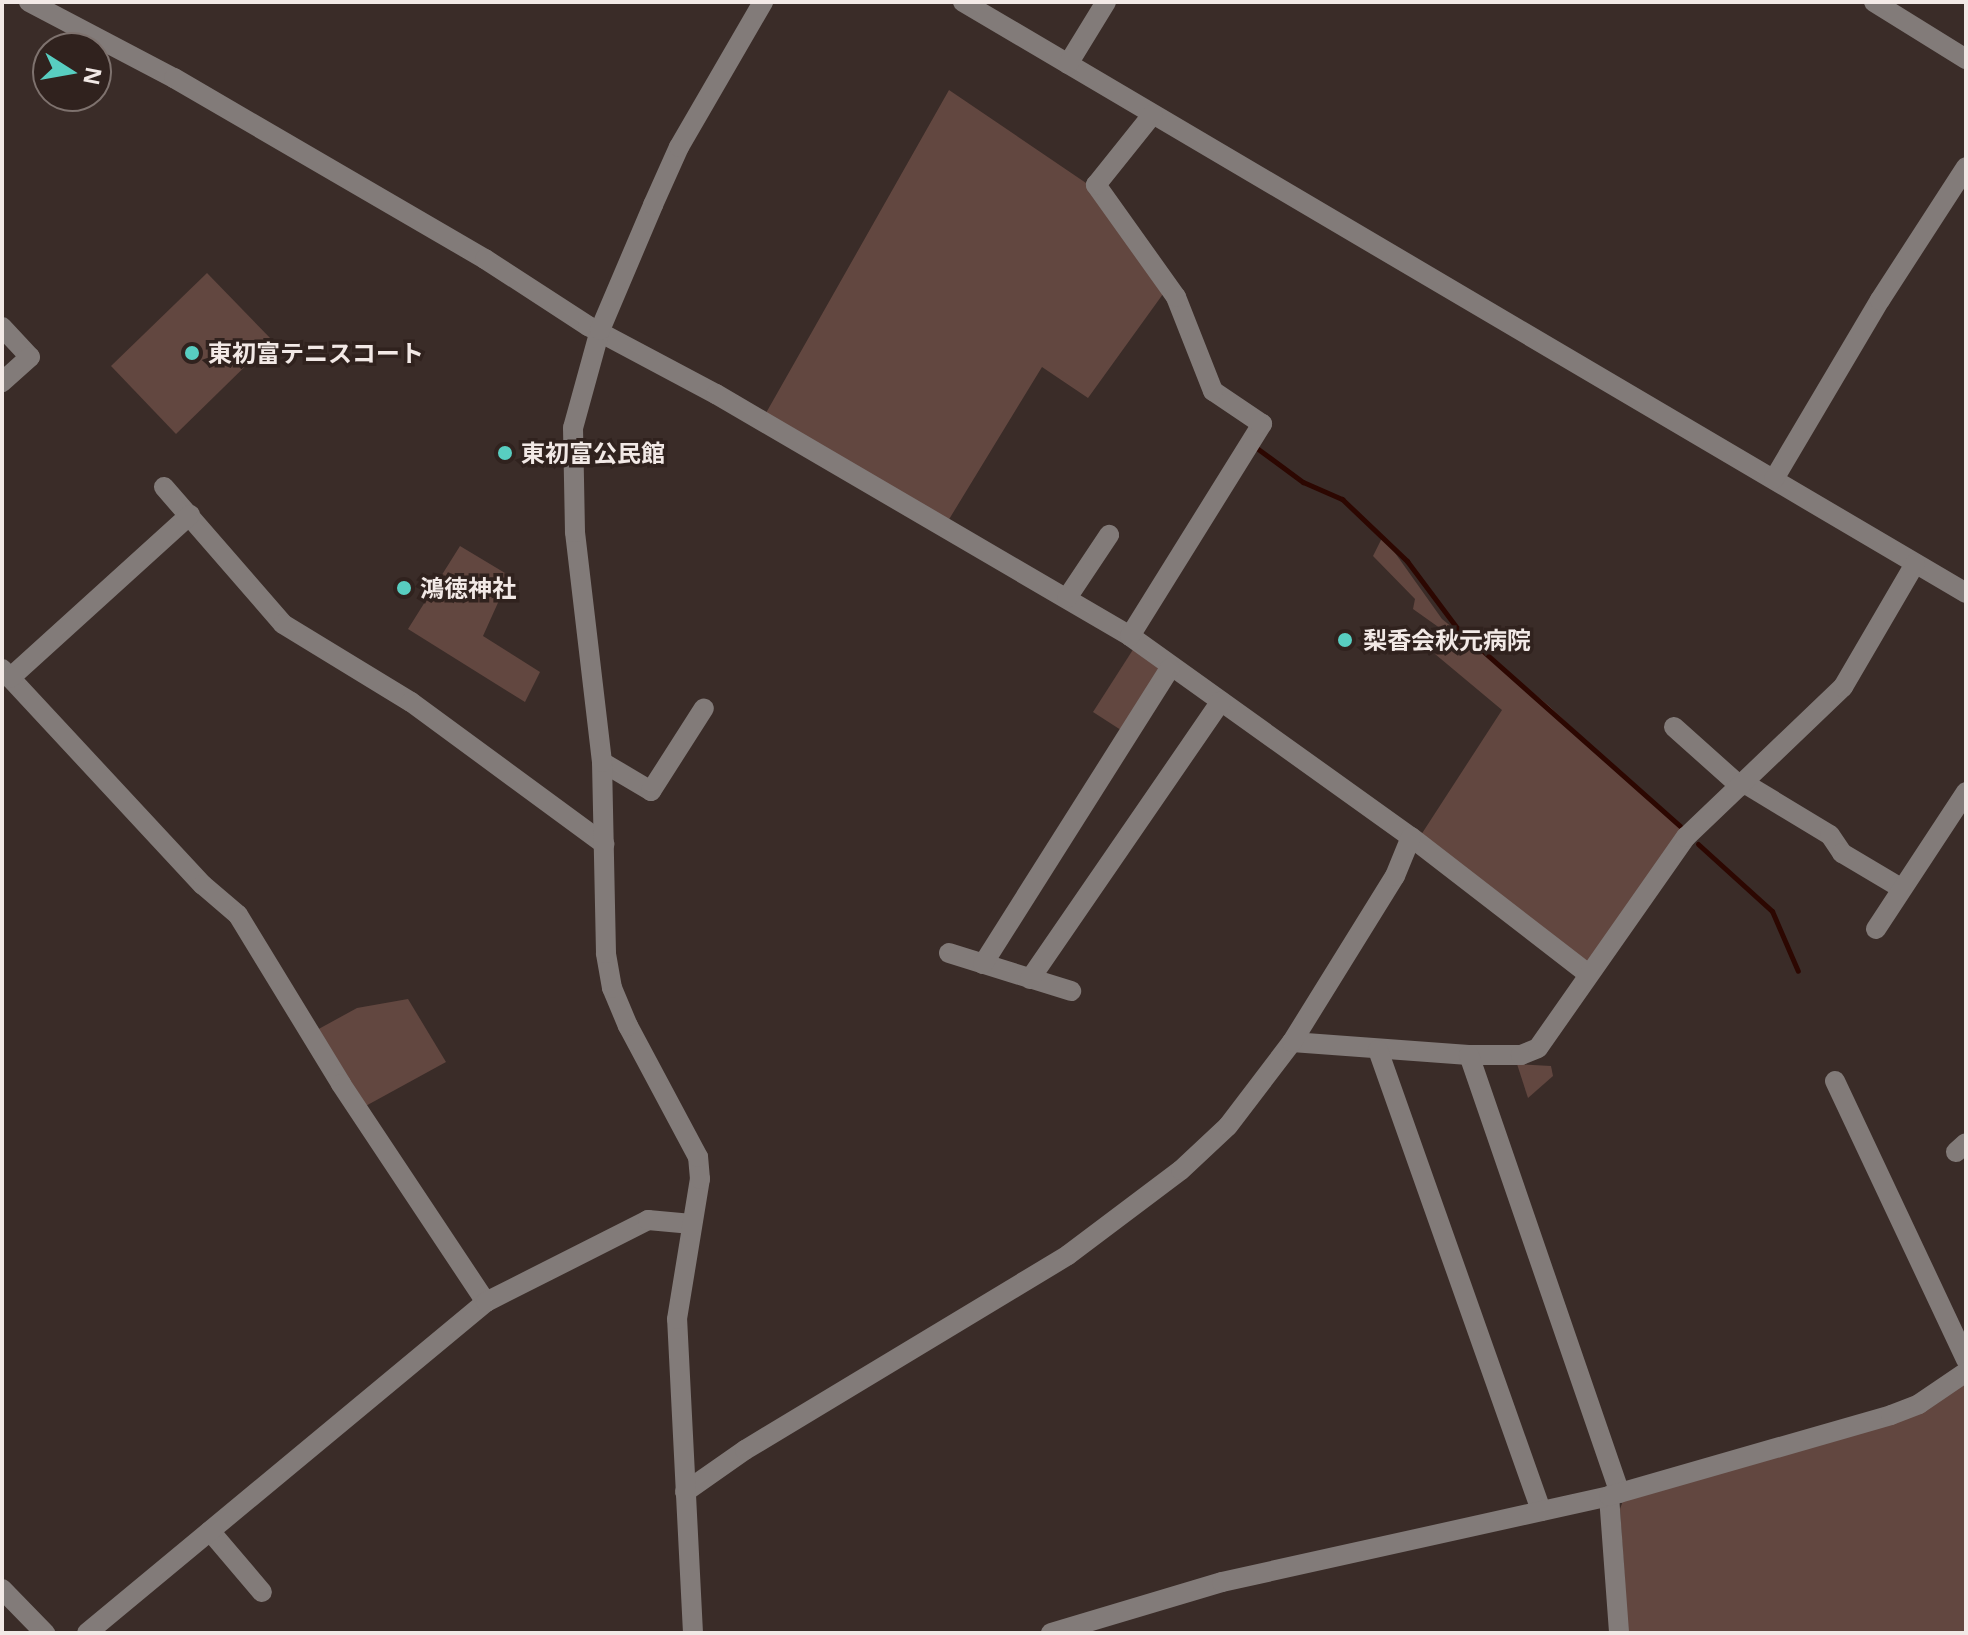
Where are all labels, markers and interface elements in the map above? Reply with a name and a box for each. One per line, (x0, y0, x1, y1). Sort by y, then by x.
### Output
north arrow (32, 32, 112, 112)
text: N (77, 65, 110, 88)
place label: 東初富テニスコート (208, 339, 424, 367)
marker: 東初富テニスコート (183, 344, 201, 362)
place label: 東初富公民館 (521, 439, 665, 467)
marker: 東初富公民館 (496, 444, 514, 462)
place label: 鴻徳神社 (420, 574, 516, 602)
marker: 鴻徳神社 (395, 579, 413, 597)
place label: 梨香会秋元病院 (1363, 626, 1531, 654)
marker: 梨香会秋元病院 (1334, 629, 1356, 651)

